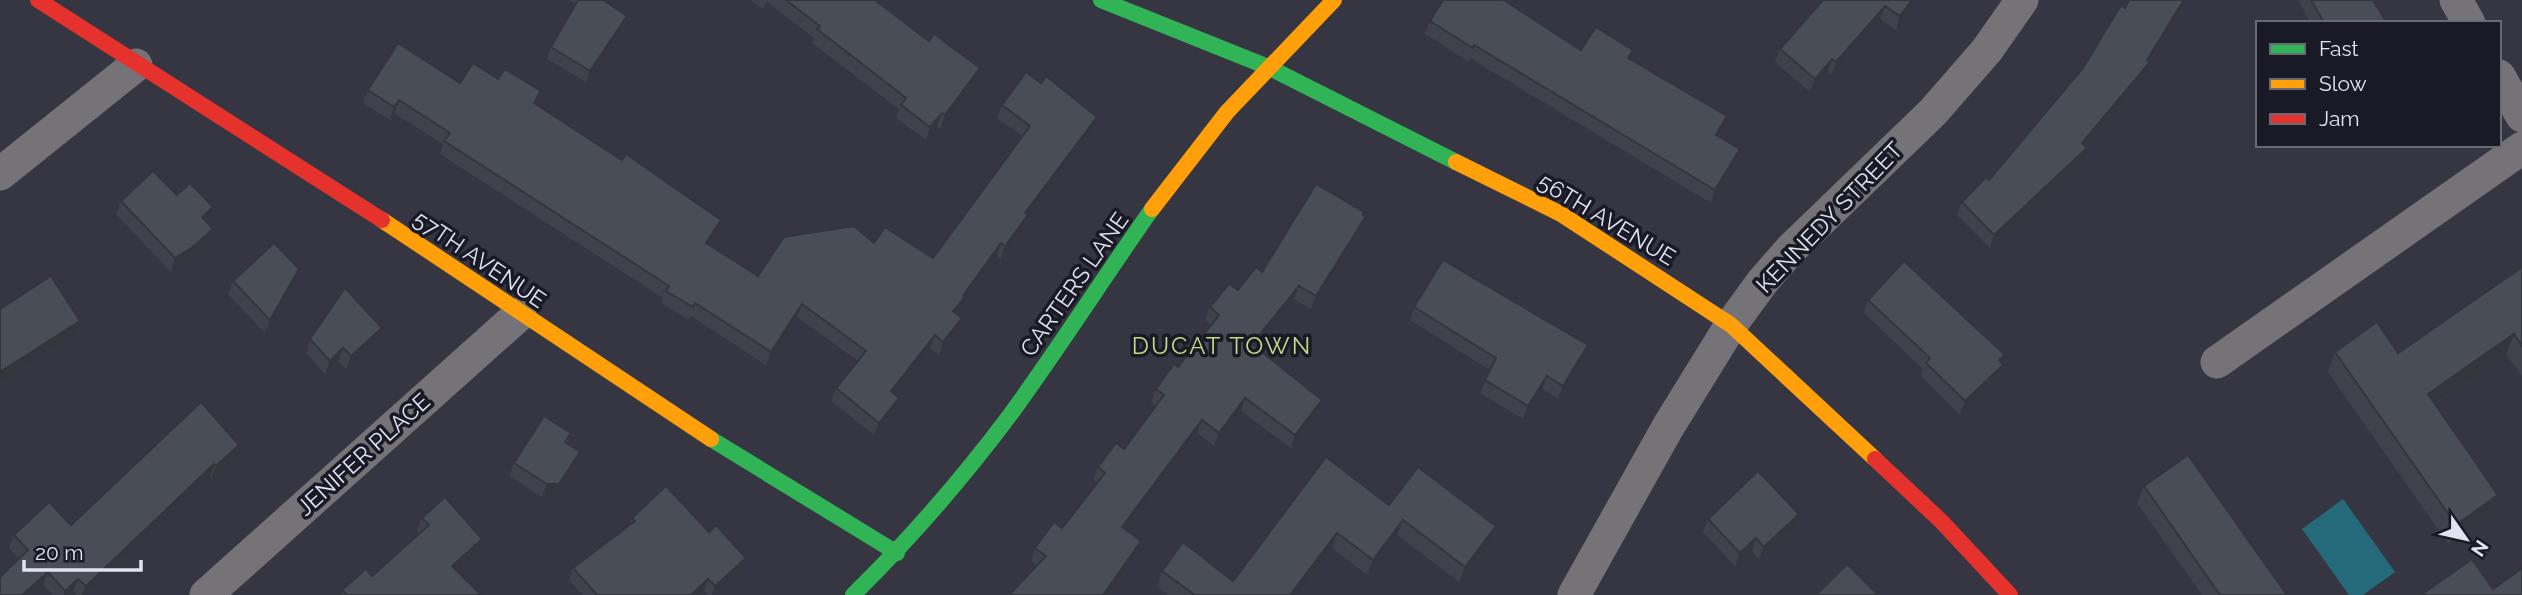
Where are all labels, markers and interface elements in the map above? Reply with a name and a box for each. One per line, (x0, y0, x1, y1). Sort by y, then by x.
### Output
legend (2256, 21, 2501, 147)
text: Fast (2319, 36, 2359, 61)
text: Slow (2319, 71, 2367, 96)
text: Jam (2319, 106, 2360, 131)
street label: KENNEDY STREET (1750, 136, 1908, 298)
street label: 56TH AVENUE (1533, 167, 1681, 271)
street label: 57TH AVENUE (409, 205, 551, 313)
street label: CARTERS LANE (1014, 207, 1134, 361)
district label: DUCAT TOWN (1132, 331, 1312, 360)
street label: JENIFER PLACE (291, 387, 435, 521)
north arrow (2431, 504, 2501, 574)
scale bar (24, 528, 142, 572)
text: N (2467, 536, 2493, 561)
text: 20 m (35, 540, 83, 565)

